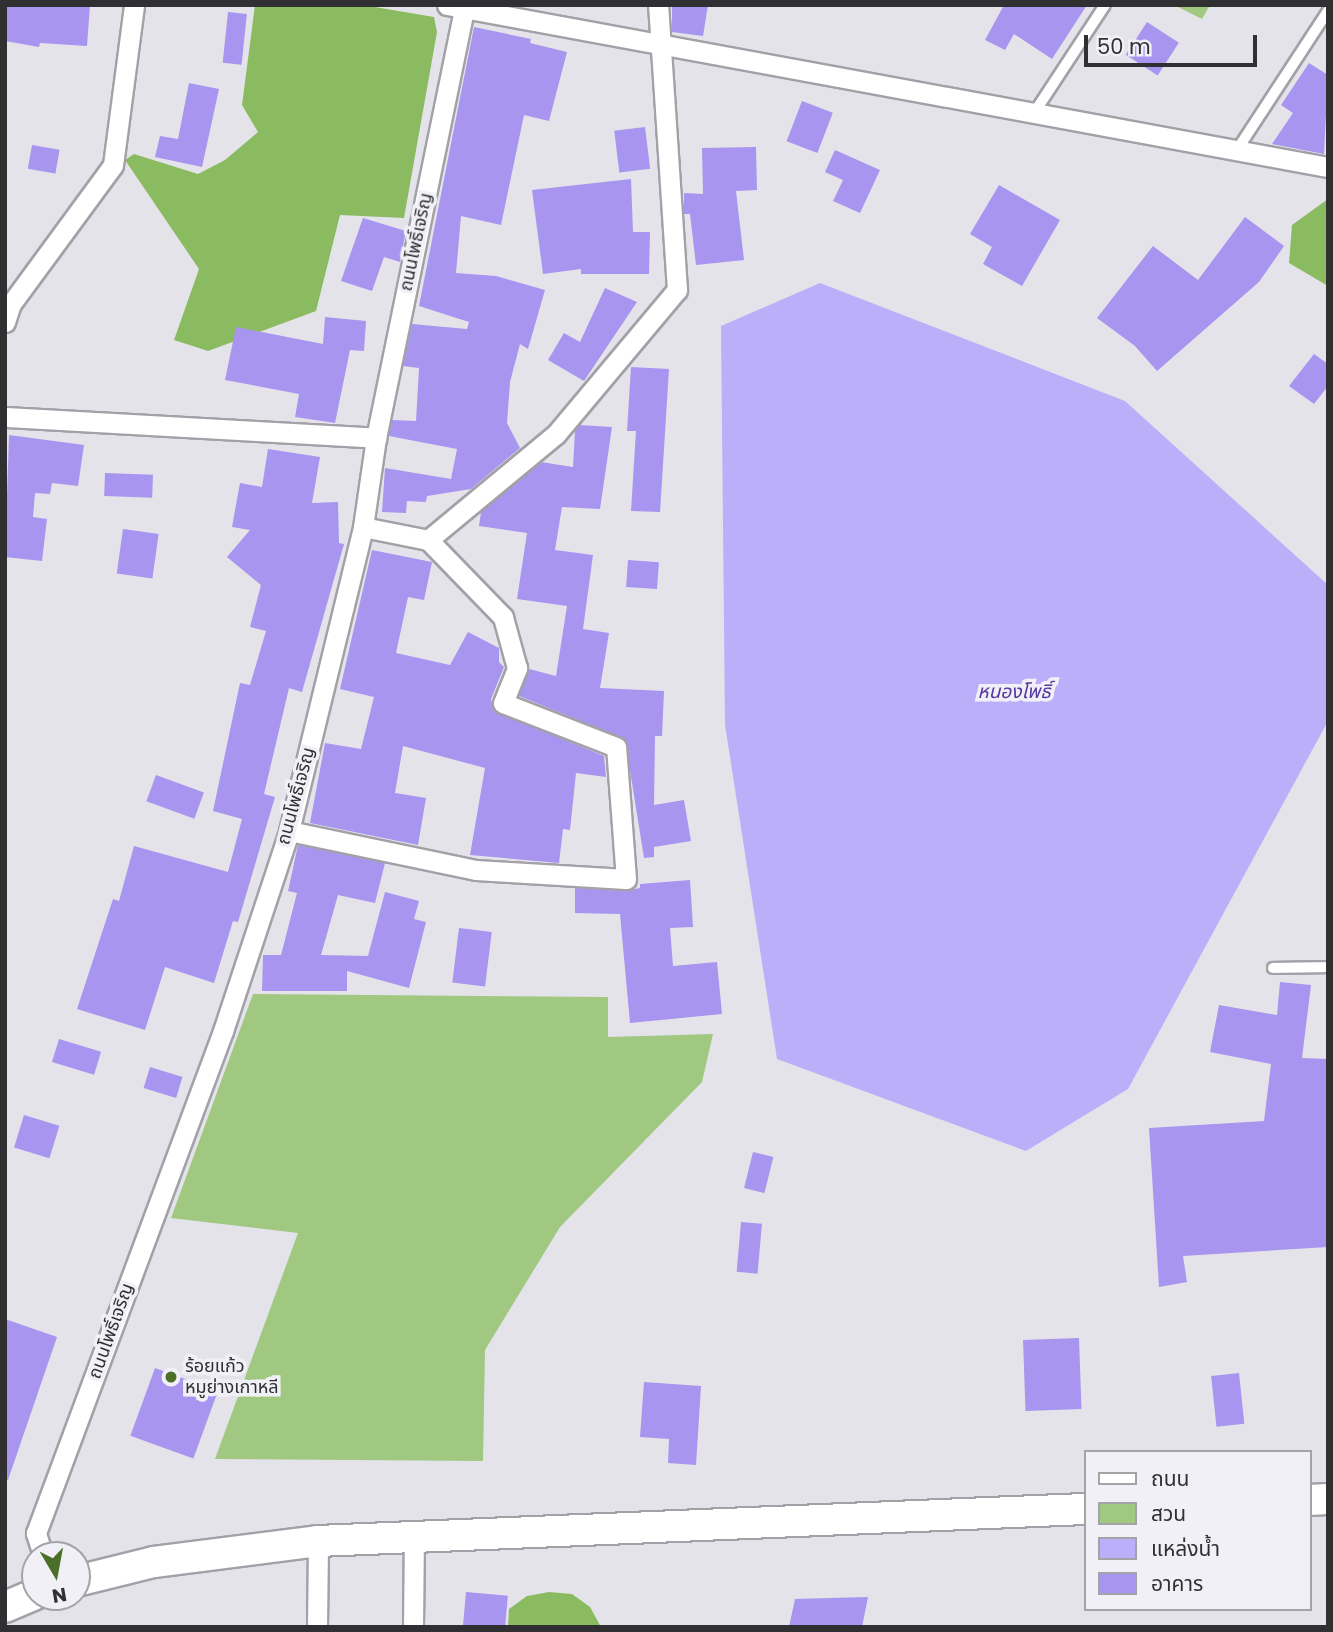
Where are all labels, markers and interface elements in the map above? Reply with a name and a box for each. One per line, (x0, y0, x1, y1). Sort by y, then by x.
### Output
scale bar (1088, 21, 1261, 65)
text: 50 m (1097, 32, 1151, 61)
street label: ถนนโพธิ์เจริญ (395, 191, 437, 293)
water label: หนองโพธิ์ (978, 681, 1050, 703)
street label: ถนนโพธิ์เจริญ (273, 745, 319, 847)
street label: ถนนโพธิ์เจริญ (84, 1280, 138, 1382)
place label: ร้อยแก้ว หมูย่างเกาหลี (185, 1356, 279, 1398)
marker: ร้อยแก้ว หมูย่างเกาหลี (163, 1369, 179, 1385)
legend (1084, 1450, 1312, 1611)
text: ถนน (1151, 1464, 1189, 1493)
text: สวน (1151, 1499, 1186, 1528)
text: แหล่งน้ำ (1151, 1534, 1220, 1563)
north arrow (21, 1541, 91, 1611)
text: อาคาร (1151, 1569, 1203, 1598)
text: N (50, 1581, 69, 1610)

